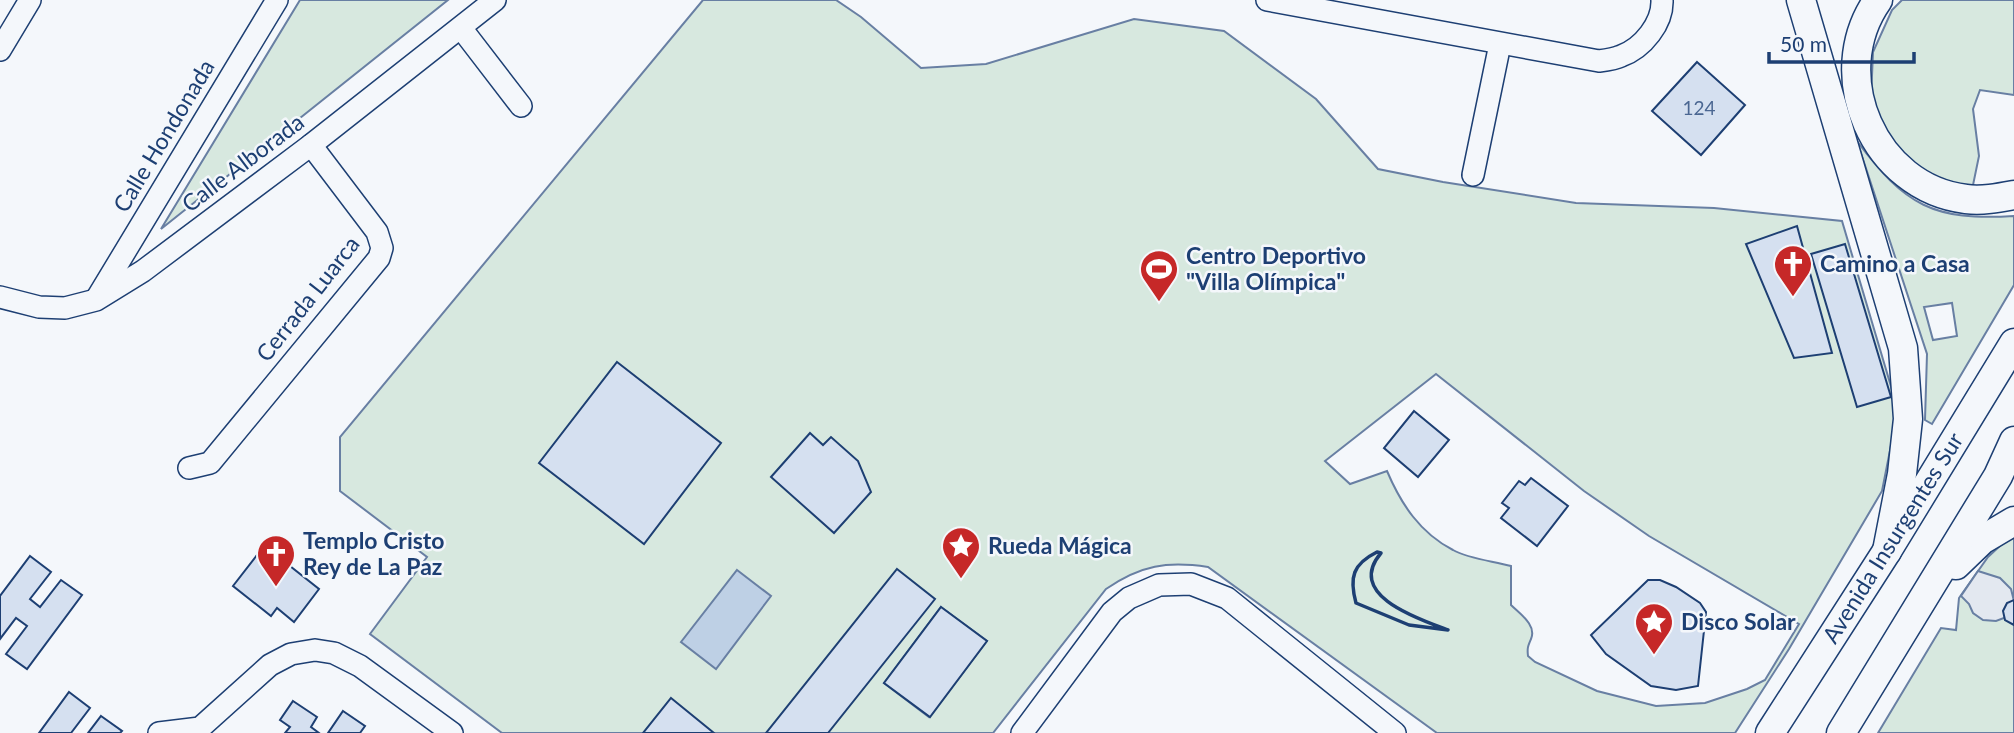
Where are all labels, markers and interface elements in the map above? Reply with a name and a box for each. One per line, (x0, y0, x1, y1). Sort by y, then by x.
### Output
scale bar (1769, 21, 1914, 65)
text: 50 m (1780, 31, 1827, 56)
street label: Calle Hondonada (107, 54, 220, 217)
house number: 124 (1682, 96, 1716, 119)
street label: Calle Alborada (176, 107, 309, 217)
street label: Cerrada Luarca (250, 230, 365, 367)
place label: Centro Deportivo "Villa Olímpica" (1186, 241, 1366, 295)
church icon: Camino a Casa (1772, 243, 1814, 298)
sports icon: Centro Deportivo "Villa Olímpica" (1138, 248, 1180, 303)
place label: Camino a Casa (1820, 249, 1970, 277)
street label: Avenida Insurgentes Sur (1816, 426, 1969, 648)
place icon: Rueda Mágica (940, 525, 982, 580)
place label: Templo Cristo Rey de La Paz (303, 526, 445, 580)
place label: Rueda Mágica (988, 531, 1132, 559)
church icon: Templo Cristo Rey de La Paz (255, 533, 297, 588)
place icon: Disco Solar (1633, 601, 1675, 656)
place label: Disco Solar (1681, 607, 1796, 635)

